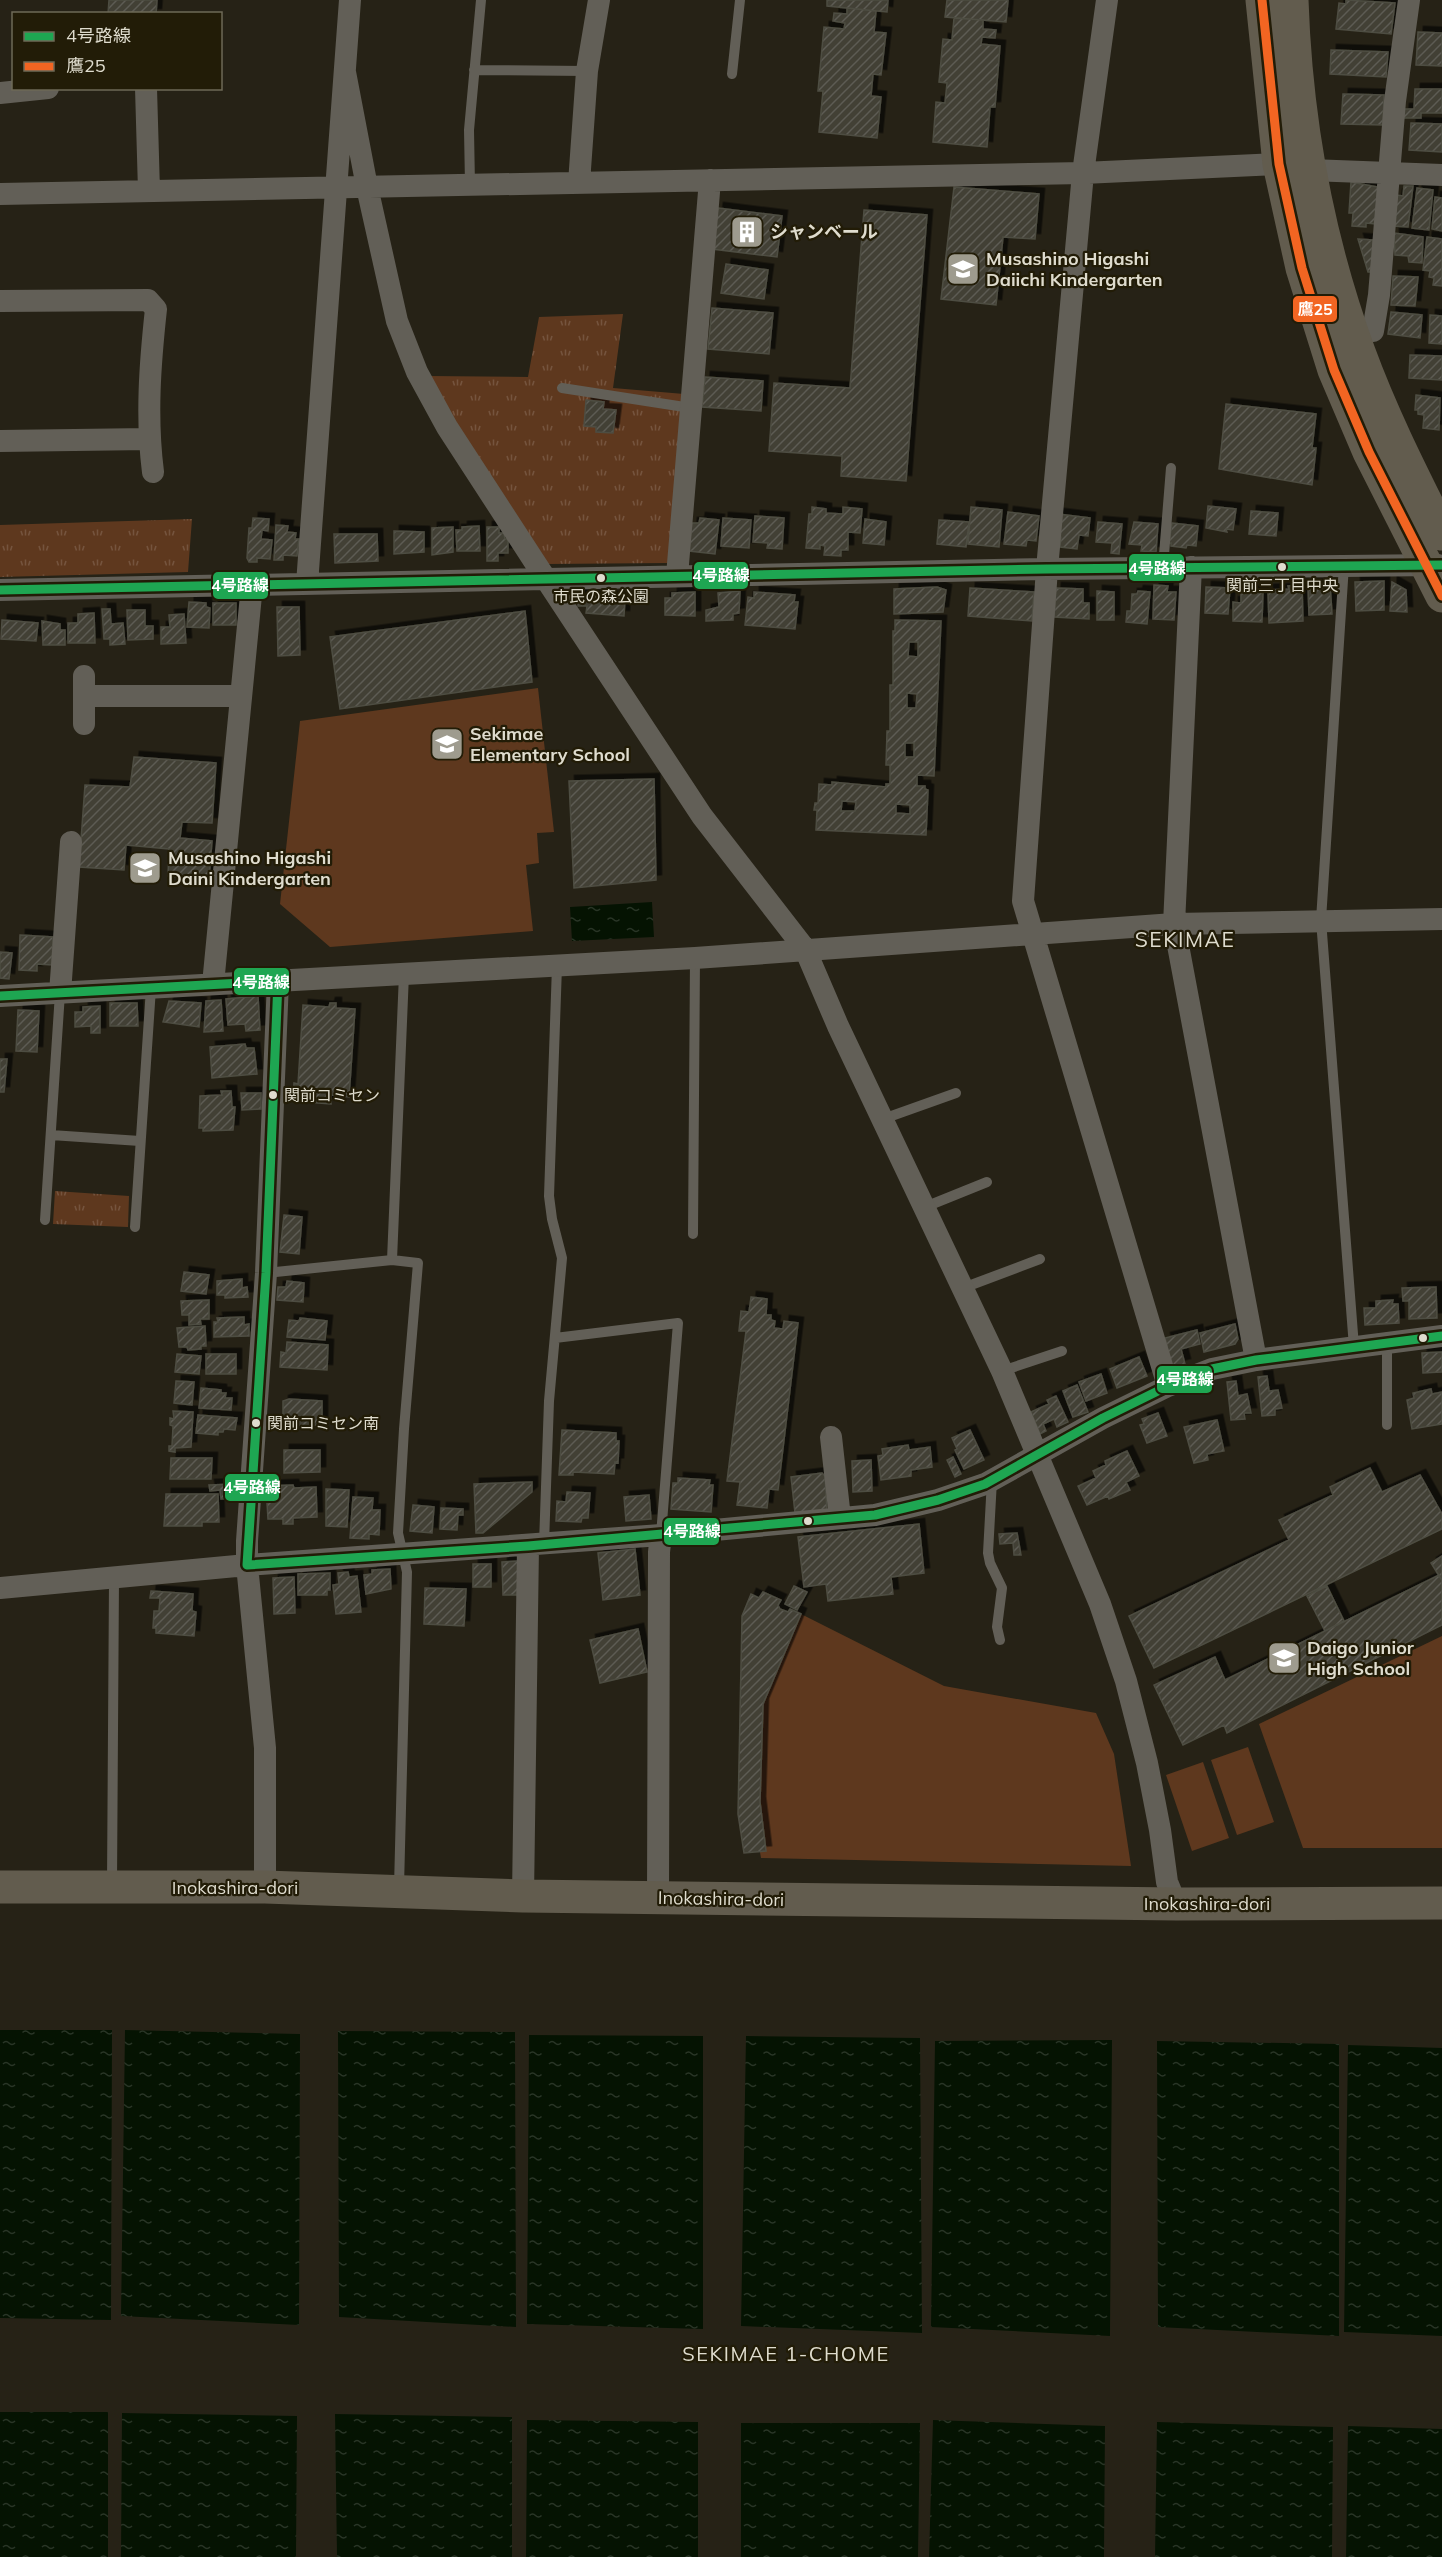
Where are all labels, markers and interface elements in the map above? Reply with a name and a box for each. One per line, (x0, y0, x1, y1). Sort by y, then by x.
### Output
legend (12, 12, 222, 90)
text: 4号路線 (66, 24, 131, 47)
text: 鷹25 (66, 54, 106, 77)
building icon: シャンベール (729, 214, 765, 250)
place label: シャンベール (770, 220, 878, 243)
place label: Musashino Higashi Daiichi Kindergarten (986, 247, 1163, 291)
school or university icon: Musashino Higashi Daiichi Kindergarten (945, 251, 981, 287)
line badge: 鷹25 (1292, 295, 1338, 323)
text: 鷹25 (1297, 299, 1333, 319)
line badge: 4号路線 (1128, 553, 1185, 582)
text: 4号路線 (1128, 558, 1186, 578)
line badge: 4号路線 (693, 561, 749, 590)
marker: 関前三丁目中央 (1276, 561, 1288, 573)
text: 4号路線 (692, 565, 750, 585)
line badge: 4号路線 (212, 571, 269, 600)
marker: 市民の森公園 (595, 572, 607, 584)
text: 4号路線 (211, 575, 269, 595)
place label: 関前三丁目中央 (1226, 575, 1338, 595)
place label: 市民の森公園 (553, 586, 649, 606)
place label: Sekimae Elementary School (470, 722, 630, 766)
school or university icon: Sekimae Elementary School (429, 726, 465, 762)
place label: Musashino Higashi Daini Kindergarten (168, 846, 331, 890)
school or university icon: Musashino Higashi Daini Kindergarten (127, 850, 163, 886)
district label: SEKIMAE (1135, 926, 1235, 952)
line badge: 4号路線 (233, 967, 290, 996)
text: 4号路線 (232, 972, 290, 992)
place label: 関前コミセン (284, 1085, 380, 1105)
marker: 関前コミセン (267, 1089, 279, 1101)
unlabelled marker (1417, 1332, 1429, 1344)
line badge: 4号路線 (1156, 1365, 1213, 1394)
text: 4号路線 (1156, 1369, 1214, 1389)
place label: 関前コミセン南 (267, 1413, 379, 1433)
marker: 関前コミセン南 (250, 1417, 262, 1429)
line badge: 4号路線 (224, 1473, 280, 1502)
text: 4号路線 (223, 1477, 281, 1497)
unlabelled marker (802, 1515, 814, 1527)
line badge: 4号路線 (663, 1517, 720, 1546)
text: 4号路線 (663, 1521, 721, 1541)
place label: Daigo Junior High School (1307, 1636, 1415, 1680)
school or university icon: Daigo Junior High School (1266, 1640, 1302, 1676)
street label: Inokashira-dori (172, 1876, 298, 1899)
street label: Inokashira-dori (658, 1886, 784, 1911)
street label: Inokashira-dori (1144, 1892, 1270, 1915)
district label: SEKIMAE 1-CHOME (682, 2341, 890, 2366)

